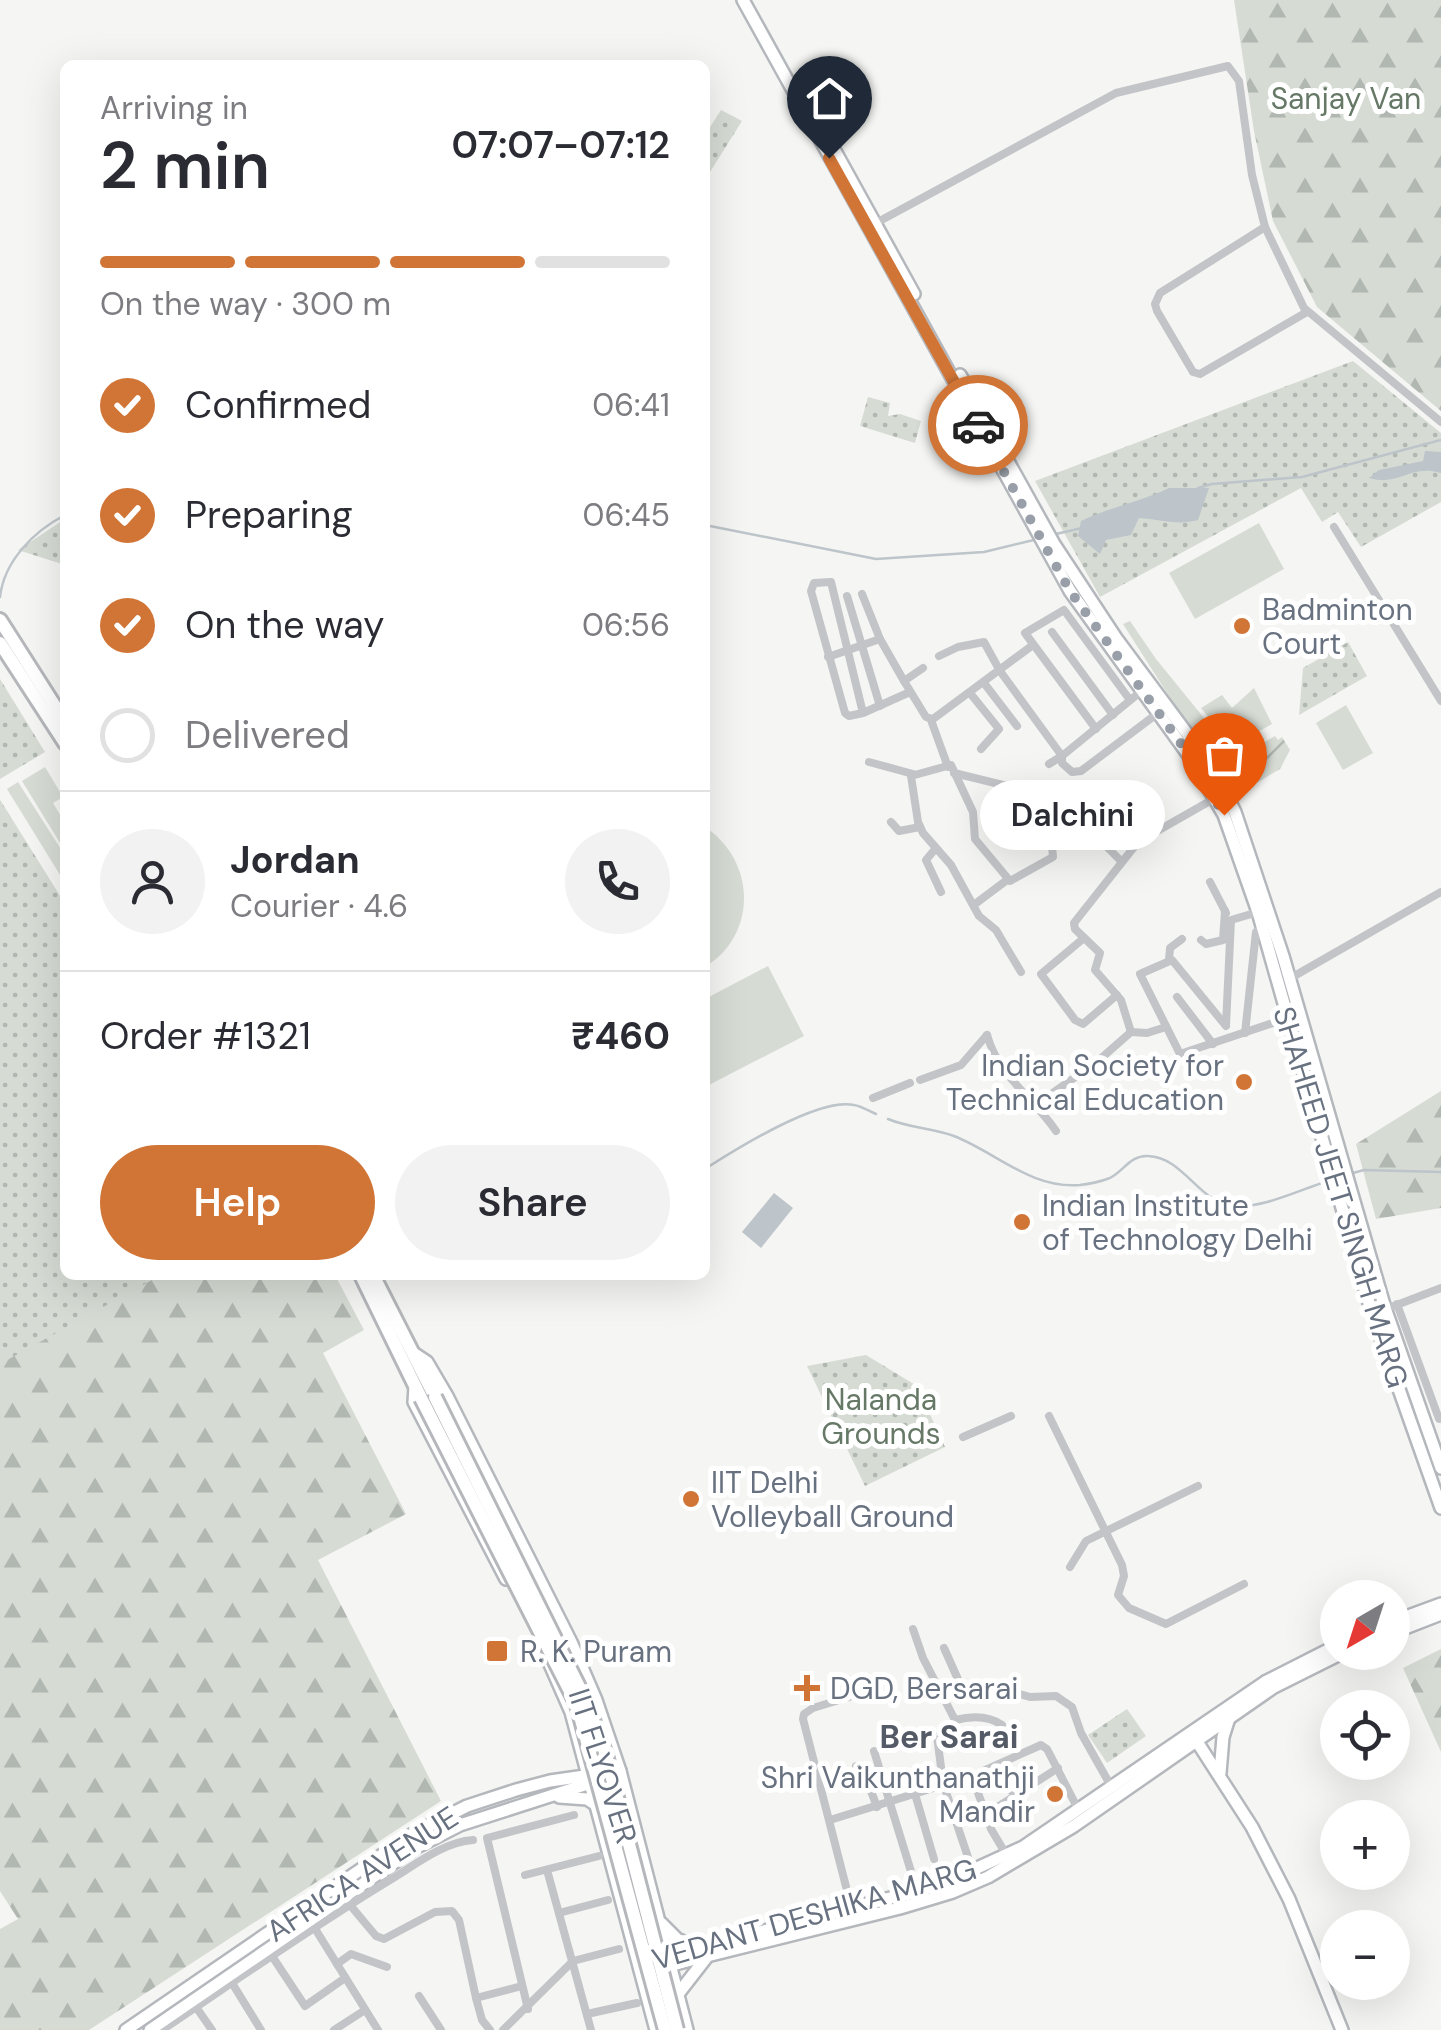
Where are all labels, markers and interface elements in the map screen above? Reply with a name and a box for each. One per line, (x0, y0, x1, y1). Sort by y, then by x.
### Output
pin (787, 56, 872, 159)
icon: home (802, 71, 857, 126)
park label: Sanjay Van (1271, 79, 1421, 118)
text: Arriving in (100, 87, 248, 129)
text: 07:07–07:12 (452, 120, 670, 170)
text: 2 min (100, 124, 270, 208)
text: On the way · 300 m (100, 283, 391, 325)
courier (928, 375, 1028, 475)
icon: check (100, 378, 155, 433)
text: Confirmed (185, 380, 371, 430)
text: 06:41 (592, 384, 670, 426)
icon: car (951, 398, 1006, 453)
icon: check (100, 488, 155, 543)
text: Preparing (185, 490, 353, 540)
text: 06:45 (583, 494, 670, 536)
place label: Badminton Court (1262, 590, 1413, 663)
icon: check (100, 598, 155, 653)
text: On the way (185, 600, 384, 650)
text: 06:56 (582, 604, 670, 646)
marker: Badminton Court (1231, 615, 1253, 637)
text: Delivered (185, 710, 350, 760)
pin (1182, 713, 1267, 816)
icon: bag (1197, 728, 1252, 783)
callout: Dalchini (979, 780, 1164, 850)
text: Dalchini (1011, 794, 1134, 836)
button: person (100, 829, 205, 934)
button: phone (565, 829, 670, 934)
text: Jordan (230, 835, 360, 885)
text: Courier · 4.6 (230, 885, 408, 927)
street label: SHAHEED JEET SINGH MARG (1264, 1002, 1418, 1392)
text: Order #1321 (100, 1011, 311, 1061)
text: ₹460 (571, 1011, 670, 1061)
place label: Indian Society for Technical Education (946, 1046, 1224, 1119)
marker: Indian Society for Technical Education (1233, 1071, 1255, 1093)
button: Help (100, 1145, 375, 1260)
button: Share (395, 1145, 670, 1260)
place label: Indian Institute of Technology Delhi (1042, 1186, 1313, 1259)
marker: Indian Institute of Technology Delhi (1011, 1211, 1033, 1233)
park label: Nalanda Grounds (821, 1380, 941, 1453)
place label: IIT Delhi Volleyball Ground (711, 1463, 954, 1536)
marker: IIT Delhi Volleyball Ground (680, 1488, 702, 1510)
north arrow (1320, 1580, 1410, 1670)
map controls (1320, 1580, 1410, 2000)
place label: R. K. Puram (520, 1632, 672, 1671)
marker: R. K. Puram (484, 1638, 510, 1664)
place label: DGD, Bersarai (830, 1669, 1019, 1708)
marker: DGD, Bersarai (794, 1675, 820, 1701)
street label: IIT FLYOVER (560, 1683, 646, 1849)
button: locate (1320, 1690, 1410, 1780)
district label: Ber Sarai (880, 1716, 1018, 1758)
place label: Shri Vaikunthanathji Mandir (761, 1758, 1035, 1831)
marker: Shri Vaikunthanathji Mandir (1044, 1783, 1066, 1805)
street label: AFRICA AVENUE (259, 1797, 465, 1951)
button: + (1320, 1800, 1410, 1890)
street label: VEDANT DESHIKA MARG (648, 1849, 980, 1979)
button: − (1320, 1910, 1410, 2000)

